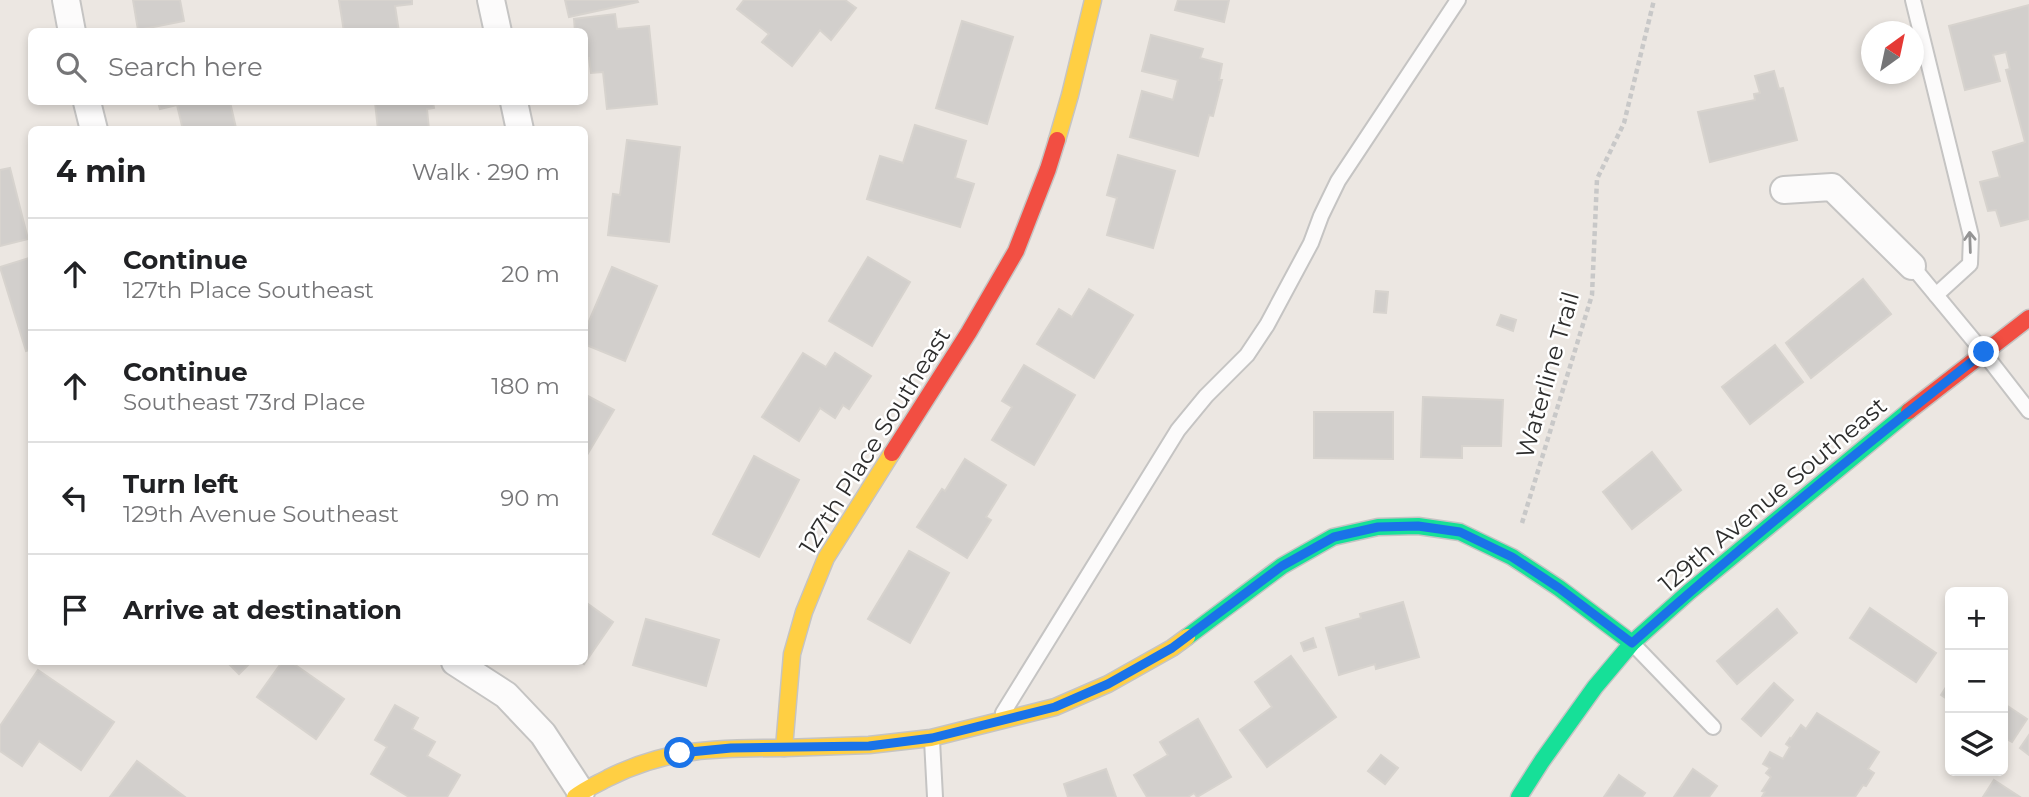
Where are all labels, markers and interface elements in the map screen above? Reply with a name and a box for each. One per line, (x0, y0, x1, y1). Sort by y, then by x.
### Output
north arrow (1861, 21, 1924, 84)
search box (28, 28, 588, 105)
icon: search (52, 48, 90, 86)
text: Search here (108, 51, 263, 83)
text: 4 min (56, 153, 146, 190)
text: Walk · 290 m (412, 158, 560, 186)
one-way arrow (1964, 231, 1977, 254)
text: Continue (123, 244, 248, 276)
icon: ahead (56, 255, 94, 293)
text: 20 m (501, 260, 560, 288)
text: 127th Place Southeast (123, 276, 374, 304)
street label: Waterline Trail (1510, 288, 1585, 461)
street label: 127th Place Southeast (793, 322, 956, 559)
route end (1968, 336, 1999, 367)
text: Continue (123, 356, 248, 388)
icon: ahead (56, 367, 94, 405)
text: 180 m (491, 372, 560, 400)
text: Southeast 73rd Place (123, 388, 365, 416)
street label: 129th Avenue Southeast (1653, 391, 1892, 598)
text: Turn left (123, 468, 239, 500)
icon: left (56, 479, 94, 517)
text: 90 m (500, 484, 560, 512)
text: 129th Avenue Southeast (123, 500, 399, 528)
map controls (1945, 587, 2008, 776)
button: + (1945, 587, 2008, 650)
icon: arrive (56, 591, 94, 629)
text: Arrive at destination (123, 594, 402, 626)
button: − (1945, 650, 2008, 713)
button: layers (1945, 713, 2008, 776)
route start (664, 737, 695, 768)

